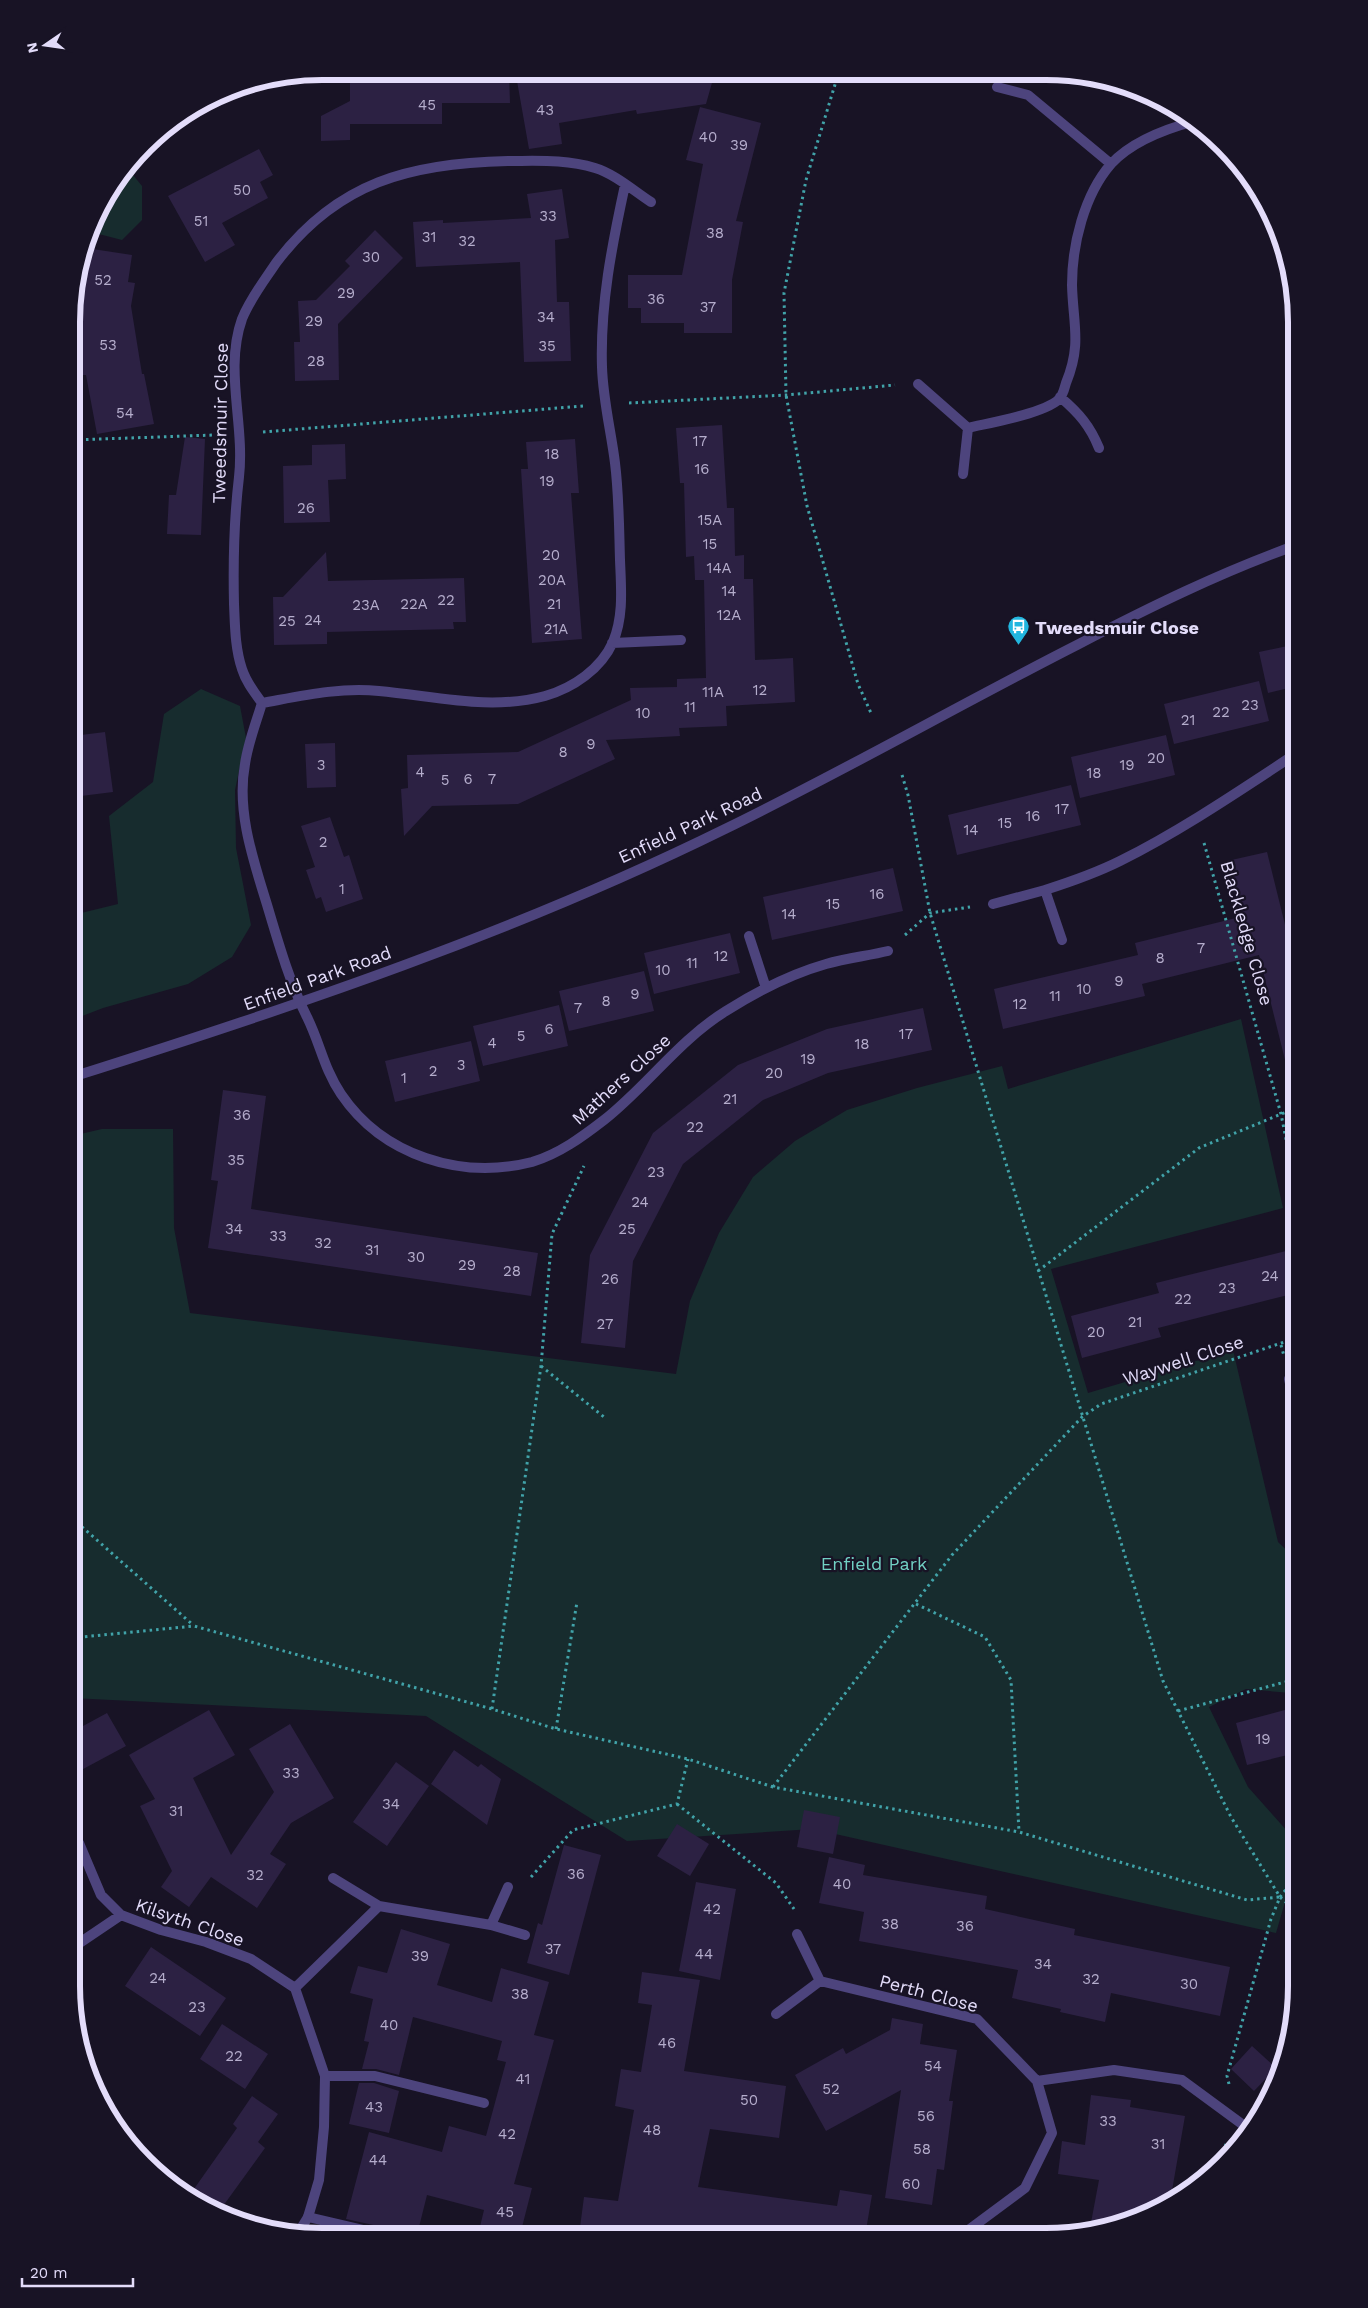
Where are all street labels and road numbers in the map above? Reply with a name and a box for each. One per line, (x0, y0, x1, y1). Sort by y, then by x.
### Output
street label: Tweedsmuir Close (208, 342, 232, 504)
street label: Enfield Park Road (615, 783, 765, 867)
street label: Blackledge Close (1216, 858, 1278, 1008)
street label: Enfield Park Road (240, 941, 394, 1015)
street label: Mathers Close (567, 1029, 675, 1129)
street label: Waywell Close (1120, 1331, 1246, 1389)
street label: Kilsyth Close (133, 1894, 247, 1950)
street label: Perth Close (877, 1970, 981, 2016)

